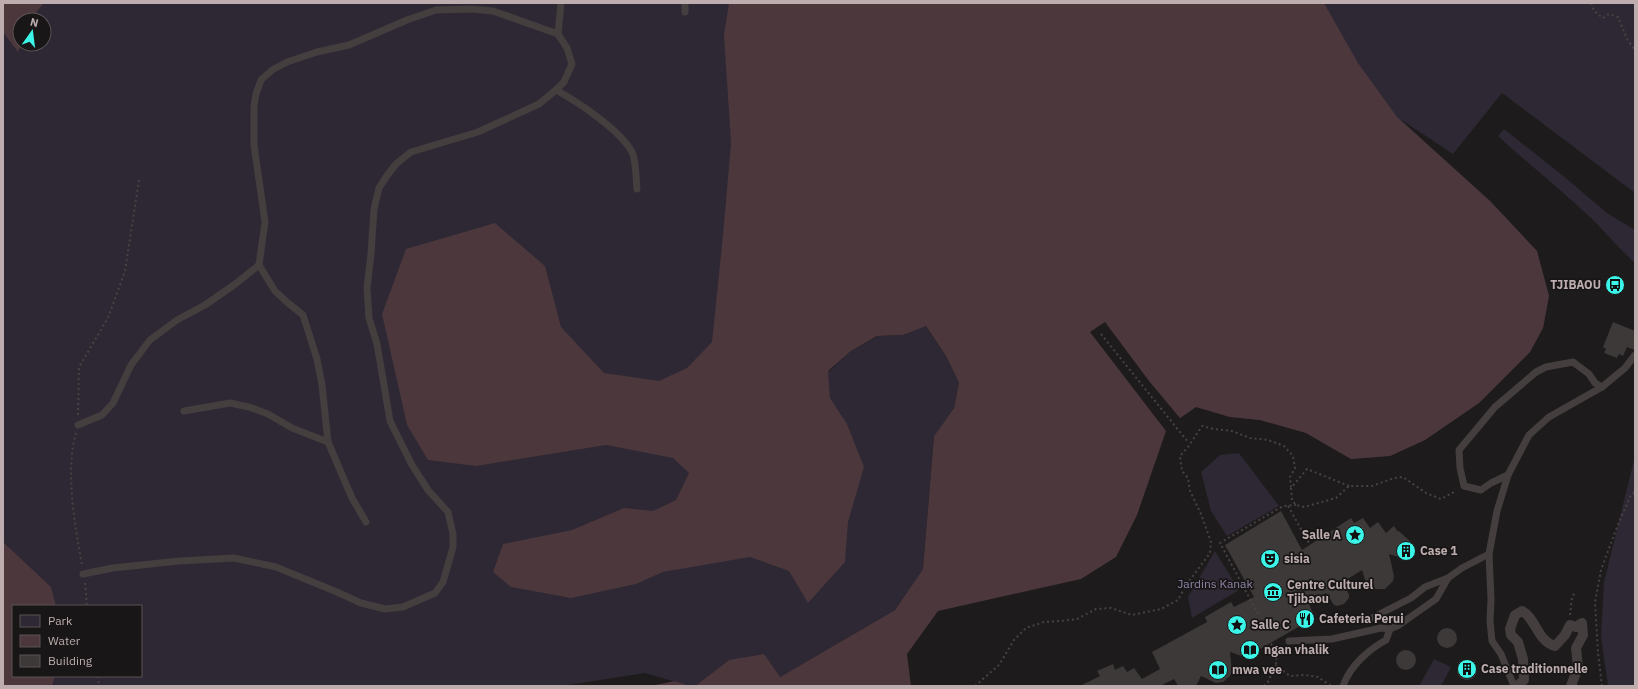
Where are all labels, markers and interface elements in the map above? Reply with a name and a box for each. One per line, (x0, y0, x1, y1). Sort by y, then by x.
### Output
north arrow (12, 12, 52, 52)
text: N (29, 15, 40, 30)
bus stop icon: TJIBAOU (1604, 274, 1626, 296)
place label: TJIBAOU (1550, 277, 1601, 292)
place icon: Salle A (1344, 524, 1366, 546)
place label: Salle A (1302, 527, 1341, 542)
building icon: Case 1 (1395, 540, 1417, 562)
place label: Case 1 (1420, 543, 1457, 558)
theatre icon: sisia (1259, 548, 1281, 570)
place label: sisia (1284, 551, 1310, 566)
park label: Jardins Kanak (1177, 576, 1254, 591)
place label: Centre Culturel Tjibaou (1287, 577, 1373, 606)
museum icon: Centre Culturel Tjibaou (1262, 581, 1284, 603)
legend (12, 605, 142, 677)
restaurant icon: Cafeteria Perui (1294, 608, 1316, 630)
place label: Cafeteria Perui (1319, 611, 1404, 626)
text: Park (48, 613, 73, 628)
place icon: Salle C (1226, 614, 1248, 636)
place label: Salle C (1251, 617, 1290, 632)
text: Water (48, 633, 81, 648)
library icon: ngan vhalik (1239, 639, 1261, 661)
place label: ngan vhalik (1264, 642, 1329, 657)
text: Building (48, 653, 93, 668)
building icon: Case traditionnelle (1456, 658, 1478, 680)
library icon: mwa vee (1207, 659, 1229, 681)
place label: Case traditionnelle (1481, 661, 1588, 676)
place label: mwa vee (1232, 662, 1282, 677)

